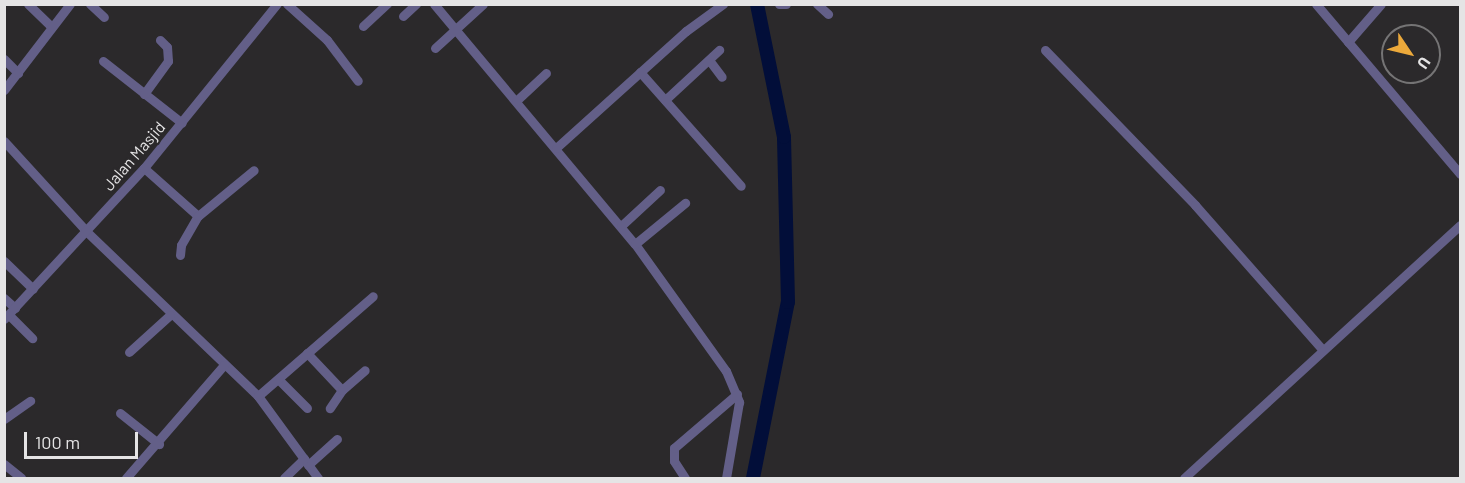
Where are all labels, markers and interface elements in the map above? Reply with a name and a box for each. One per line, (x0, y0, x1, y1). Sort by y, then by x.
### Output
north arrow (1381, 24, 1441, 84)
text: U (1414, 54, 1435, 73)
street label: Jalan Masjid (99, 118, 169, 194)
scale bar (27, 420, 141, 458)
text: 100 m (35, 431, 80, 453)

